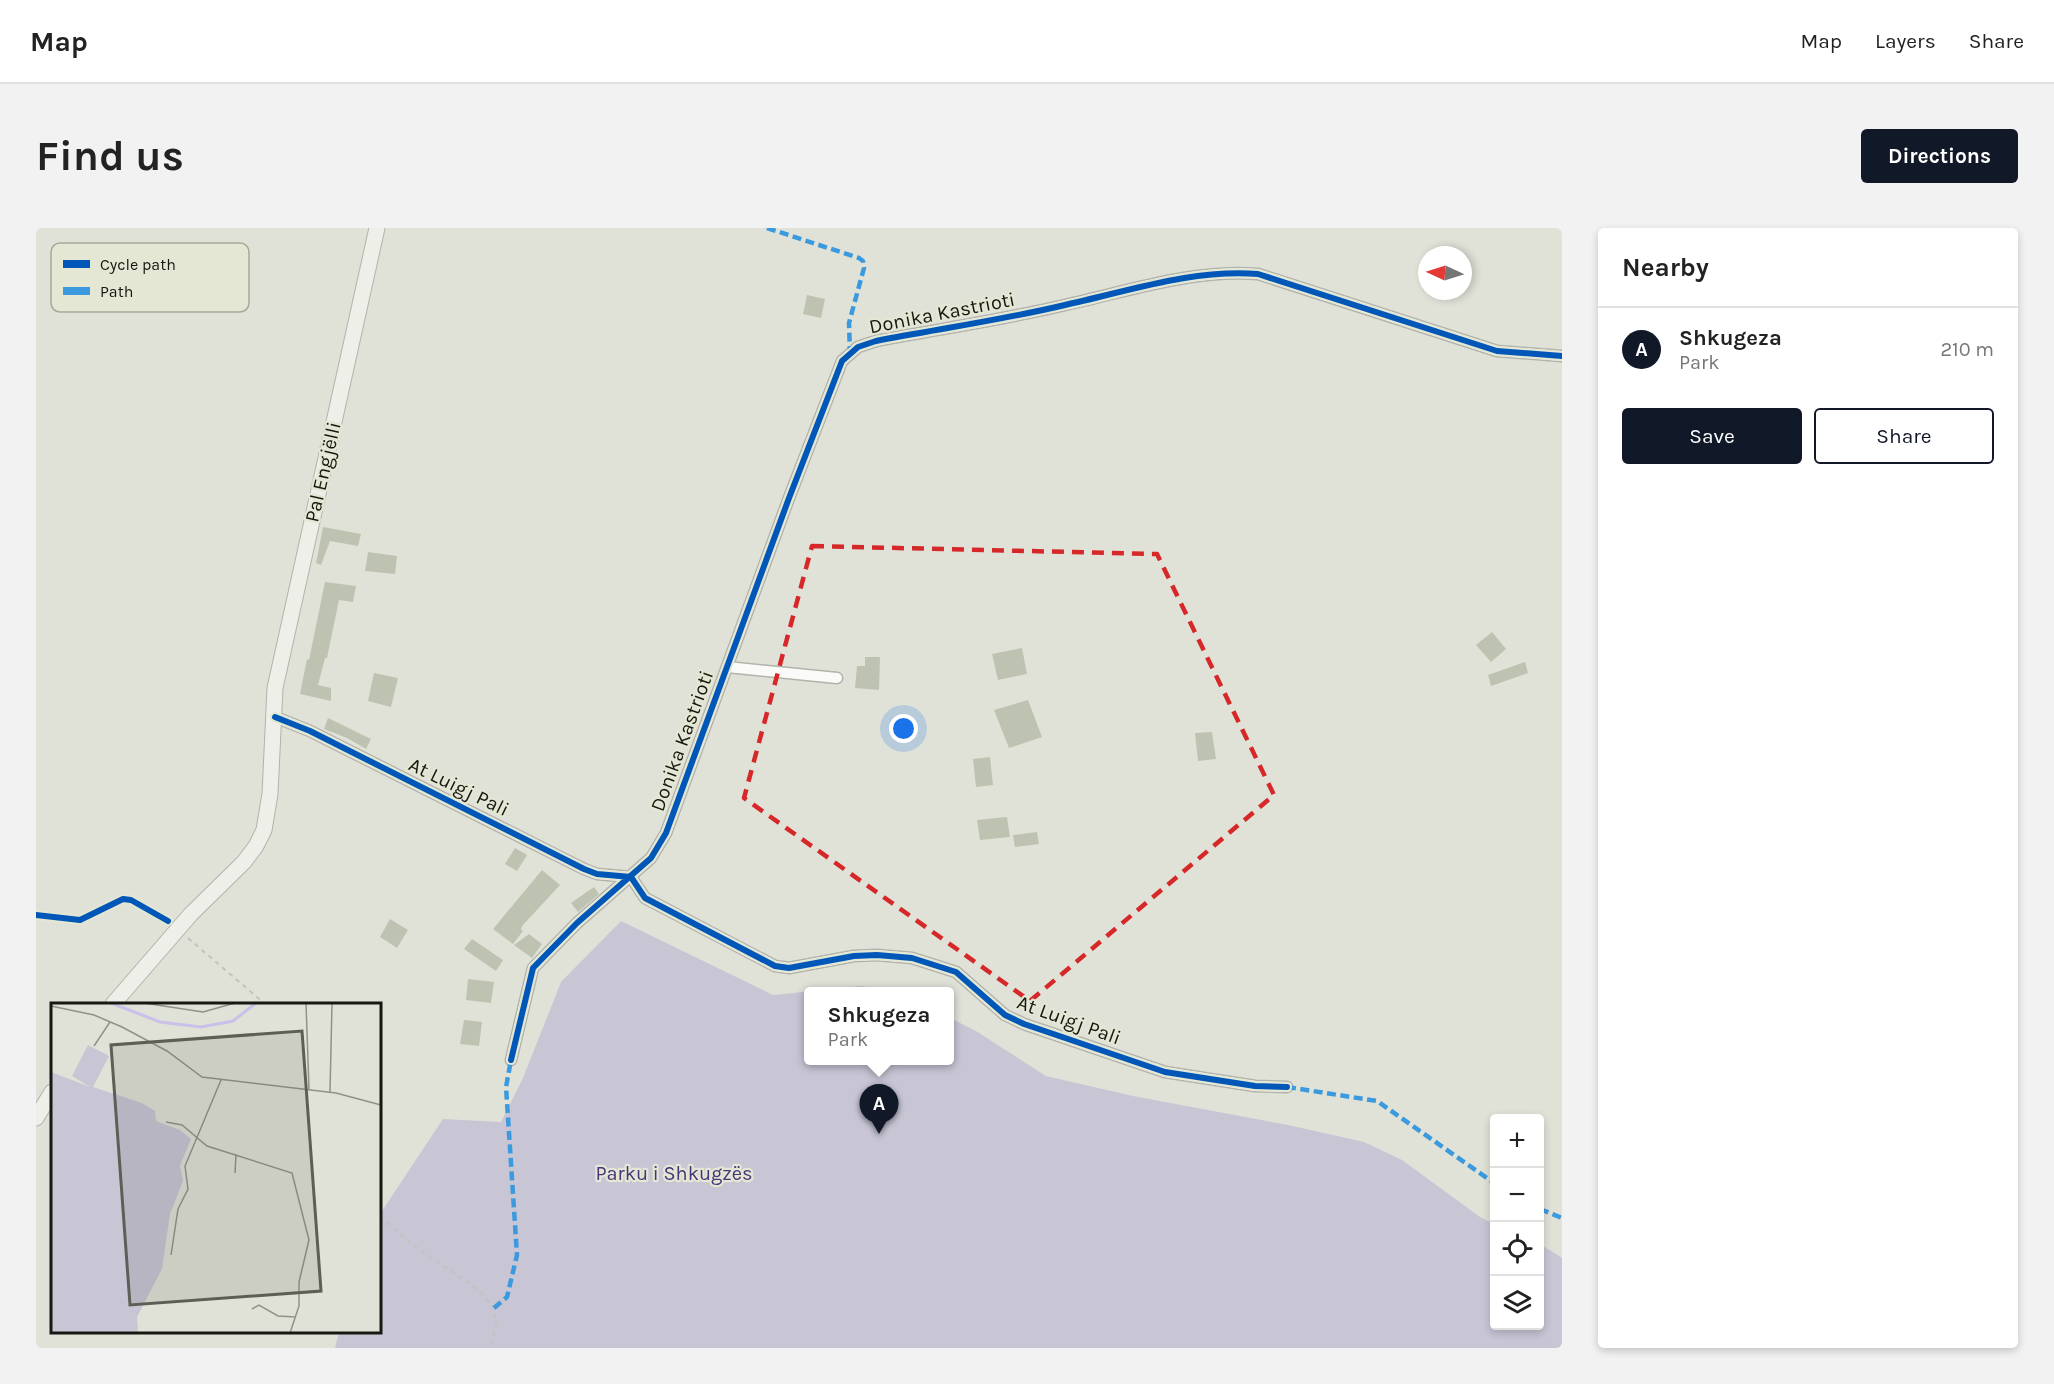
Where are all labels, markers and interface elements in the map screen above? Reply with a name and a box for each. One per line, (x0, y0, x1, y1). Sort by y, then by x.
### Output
text: Map (30, 25, 88, 58)
text: Map (1800, 29, 1842, 53)
text: Layers (1875, 29, 1936, 53)
text: Share (1969, 29, 2024, 53)
button: Directions (1861, 129, 2018, 183)
text: Find us (36, 131, 184, 181)
legend (51, 243, 249, 312)
north arrow (1418, 246, 1472, 300)
text: Nearby (1622, 252, 1709, 283)
text: Cycle path (100, 255, 176, 274)
text: Path (100, 282, 133, 301)
street label: Donika Kastrioti (867, 288, 1017, 338)
text: Shkugeza (1679, 325, 1782, 351)
text: A (1635, 338, 1648, 361)
text: 210 m (1940, 338, 1994, 361)
text: Park (1679, 351, 1720, 374)
button: Save (1622, 408, 1802, 464)
button: Share (1814, 408, 1994, 464)
street label: Pal Engjëlli (300, 420, 346, 524)
street label: Donika Kastrioti (646, 668, 718, 814)
your location (889, 714, 918, 743)
street label: At Luigj Pali (405, 753, 513, 821)
popup (804, 987, 954, 1065)
street label: At Luigj Pali (1014, 991, 1124, 1049)
text: Shkugeza (828, 1002, 930, 1028)
inset map (51, 1003, 381, 1333)
text: Park (828, 1028, 868, 1051)
pin: A (860, 1084, 898, 1134)
map controls (1490, 1114, 1544, 1330)
button: + (1490, 1114, 1544, 1168)
park label: Parku i Shkugzës (595, 1162, 753, 1185)
button: − (1490, 1168, 1544, 1222)
button: locate (1490, 1222, 1544, 1276)
button: layers (1490, 1276, 1544, 1330)

